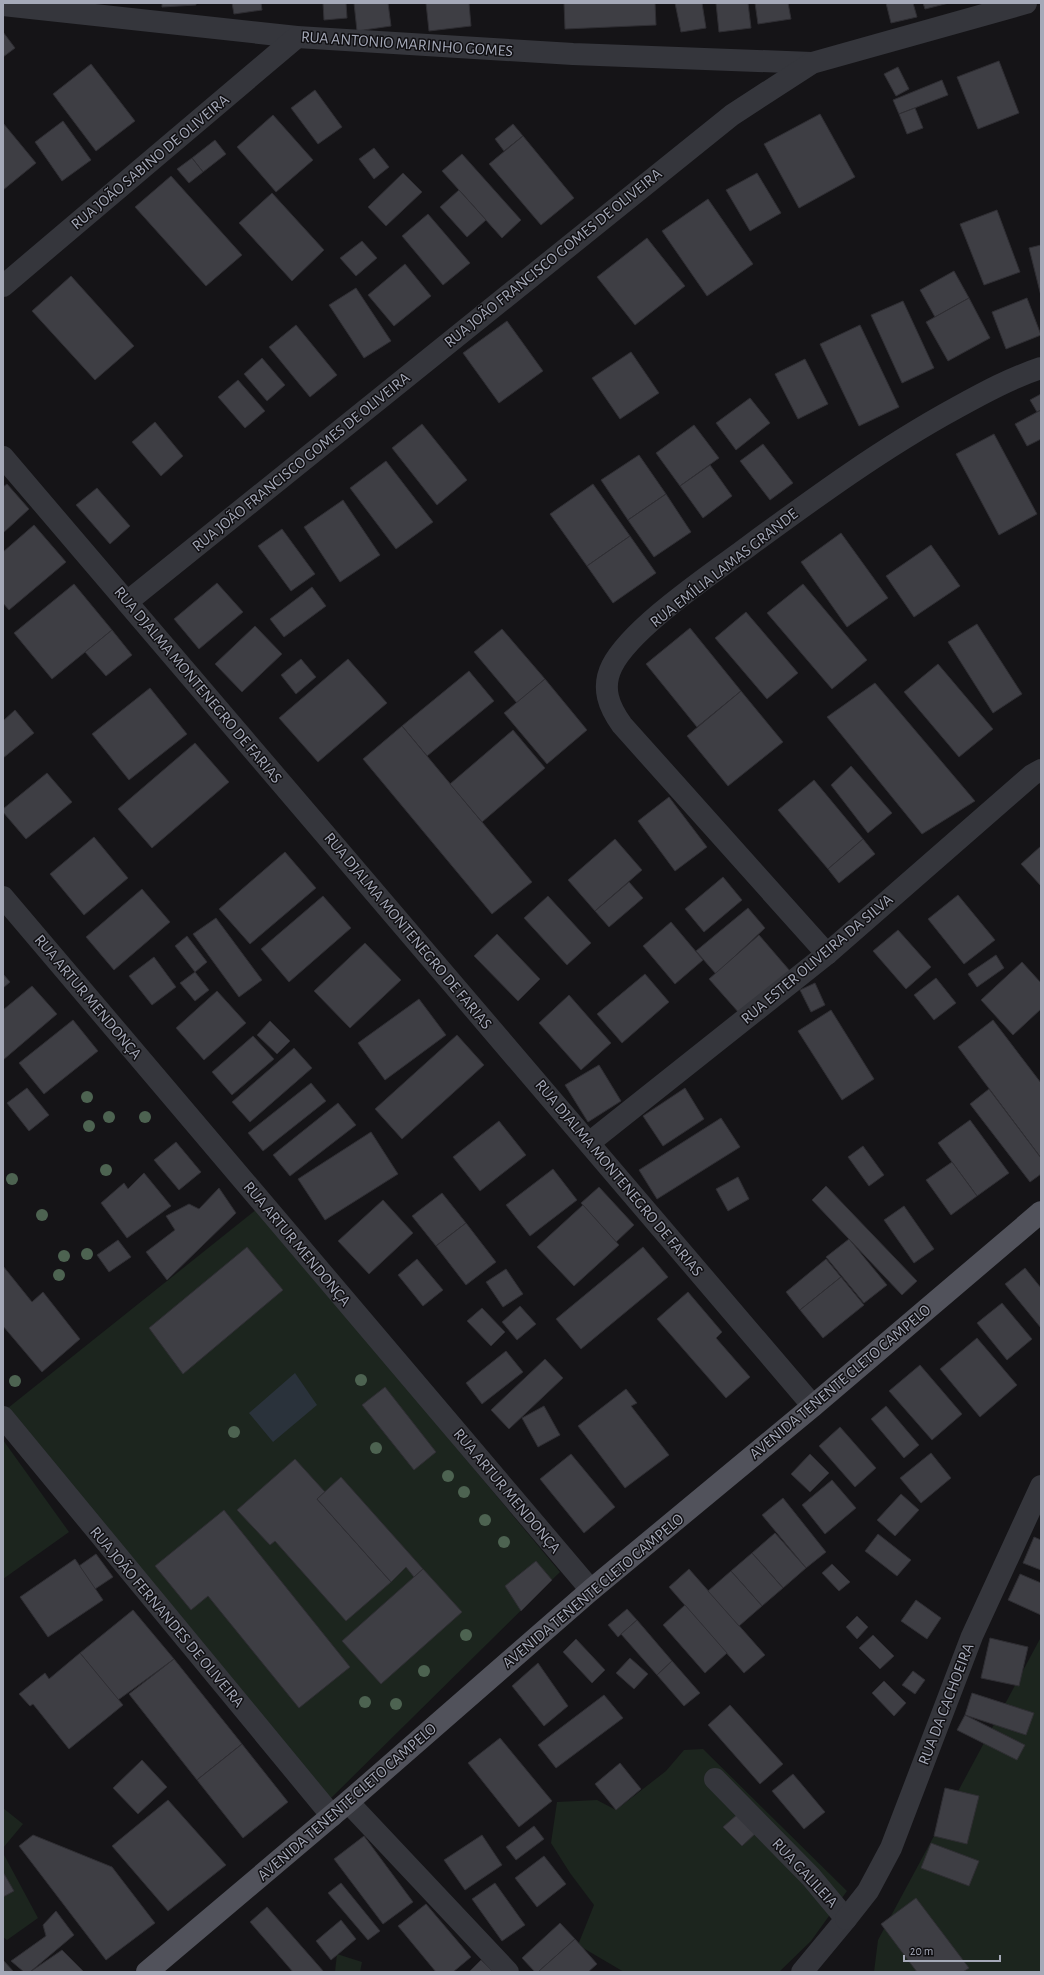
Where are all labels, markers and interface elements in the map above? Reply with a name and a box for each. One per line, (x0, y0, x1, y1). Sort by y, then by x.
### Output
street label: RUA ANTONIO MARINHO GOMES (301, 29, 513, 59)
street label: RUA JOÃO SABINO DE OLIVEIRA (67, 90, 232, 233)
street label: RUA JOÃO FRANCISCO GOMES DE OLIVEIRA (440, 164, 665, 351)
street label: RUA JOÃO FRANCISCO GOMES DE OLIVEIRA (188, 368, 413, 555)
street label: RUA EMÍLIA LAMAS GRANDE (646, 504, 801, 630)
street label: RUA DJALMA MONTENEGRO DE FARIAS (111, 584, 285, 786)
street label: RUA DJALMA MONTENEGRO DE FARIAS (321, 830, 495, 1032)
street label: RUA ESTER OLIVEIRA DA SILVA (738, 891, 896, 1027)
street label: RUA ARTUR MENDONÇA (31, 932, 145, 1062)
street label: RUA DJALMA MONTENEGRO DE FARIAS (532, 1077, 706, 1279)
street label: RUA ARTUR MENDONÇA (240, 1179, 354, 1309)
street label: AVENIDA TENENTE CLETO CAMPELO (746, 1302, 934, 1462)
street label: RUA ARTUR MENDONÇA (450, 1426, 564, 1556)
street label: AVENIDA TENENTE CLETO CAMPELO (499, 1511, 687, 1671)
street label: RUA JOÃO FERNANDES DE OLIVEIRA (87, 1522, 249, 1710)
street label: RUA DA CACHOEIRA (915, 1641, 977, 1767)
street label: AVENIDA TENENTE CLETO CAMPELO (255, 1720, 439, 1884)
street label: RUA GALILEIA (769, 1835, 841, 1911)
scale bar (904, 1937, 1000, 1963)
text: 20 m (910, 1945, 933, 1957)

